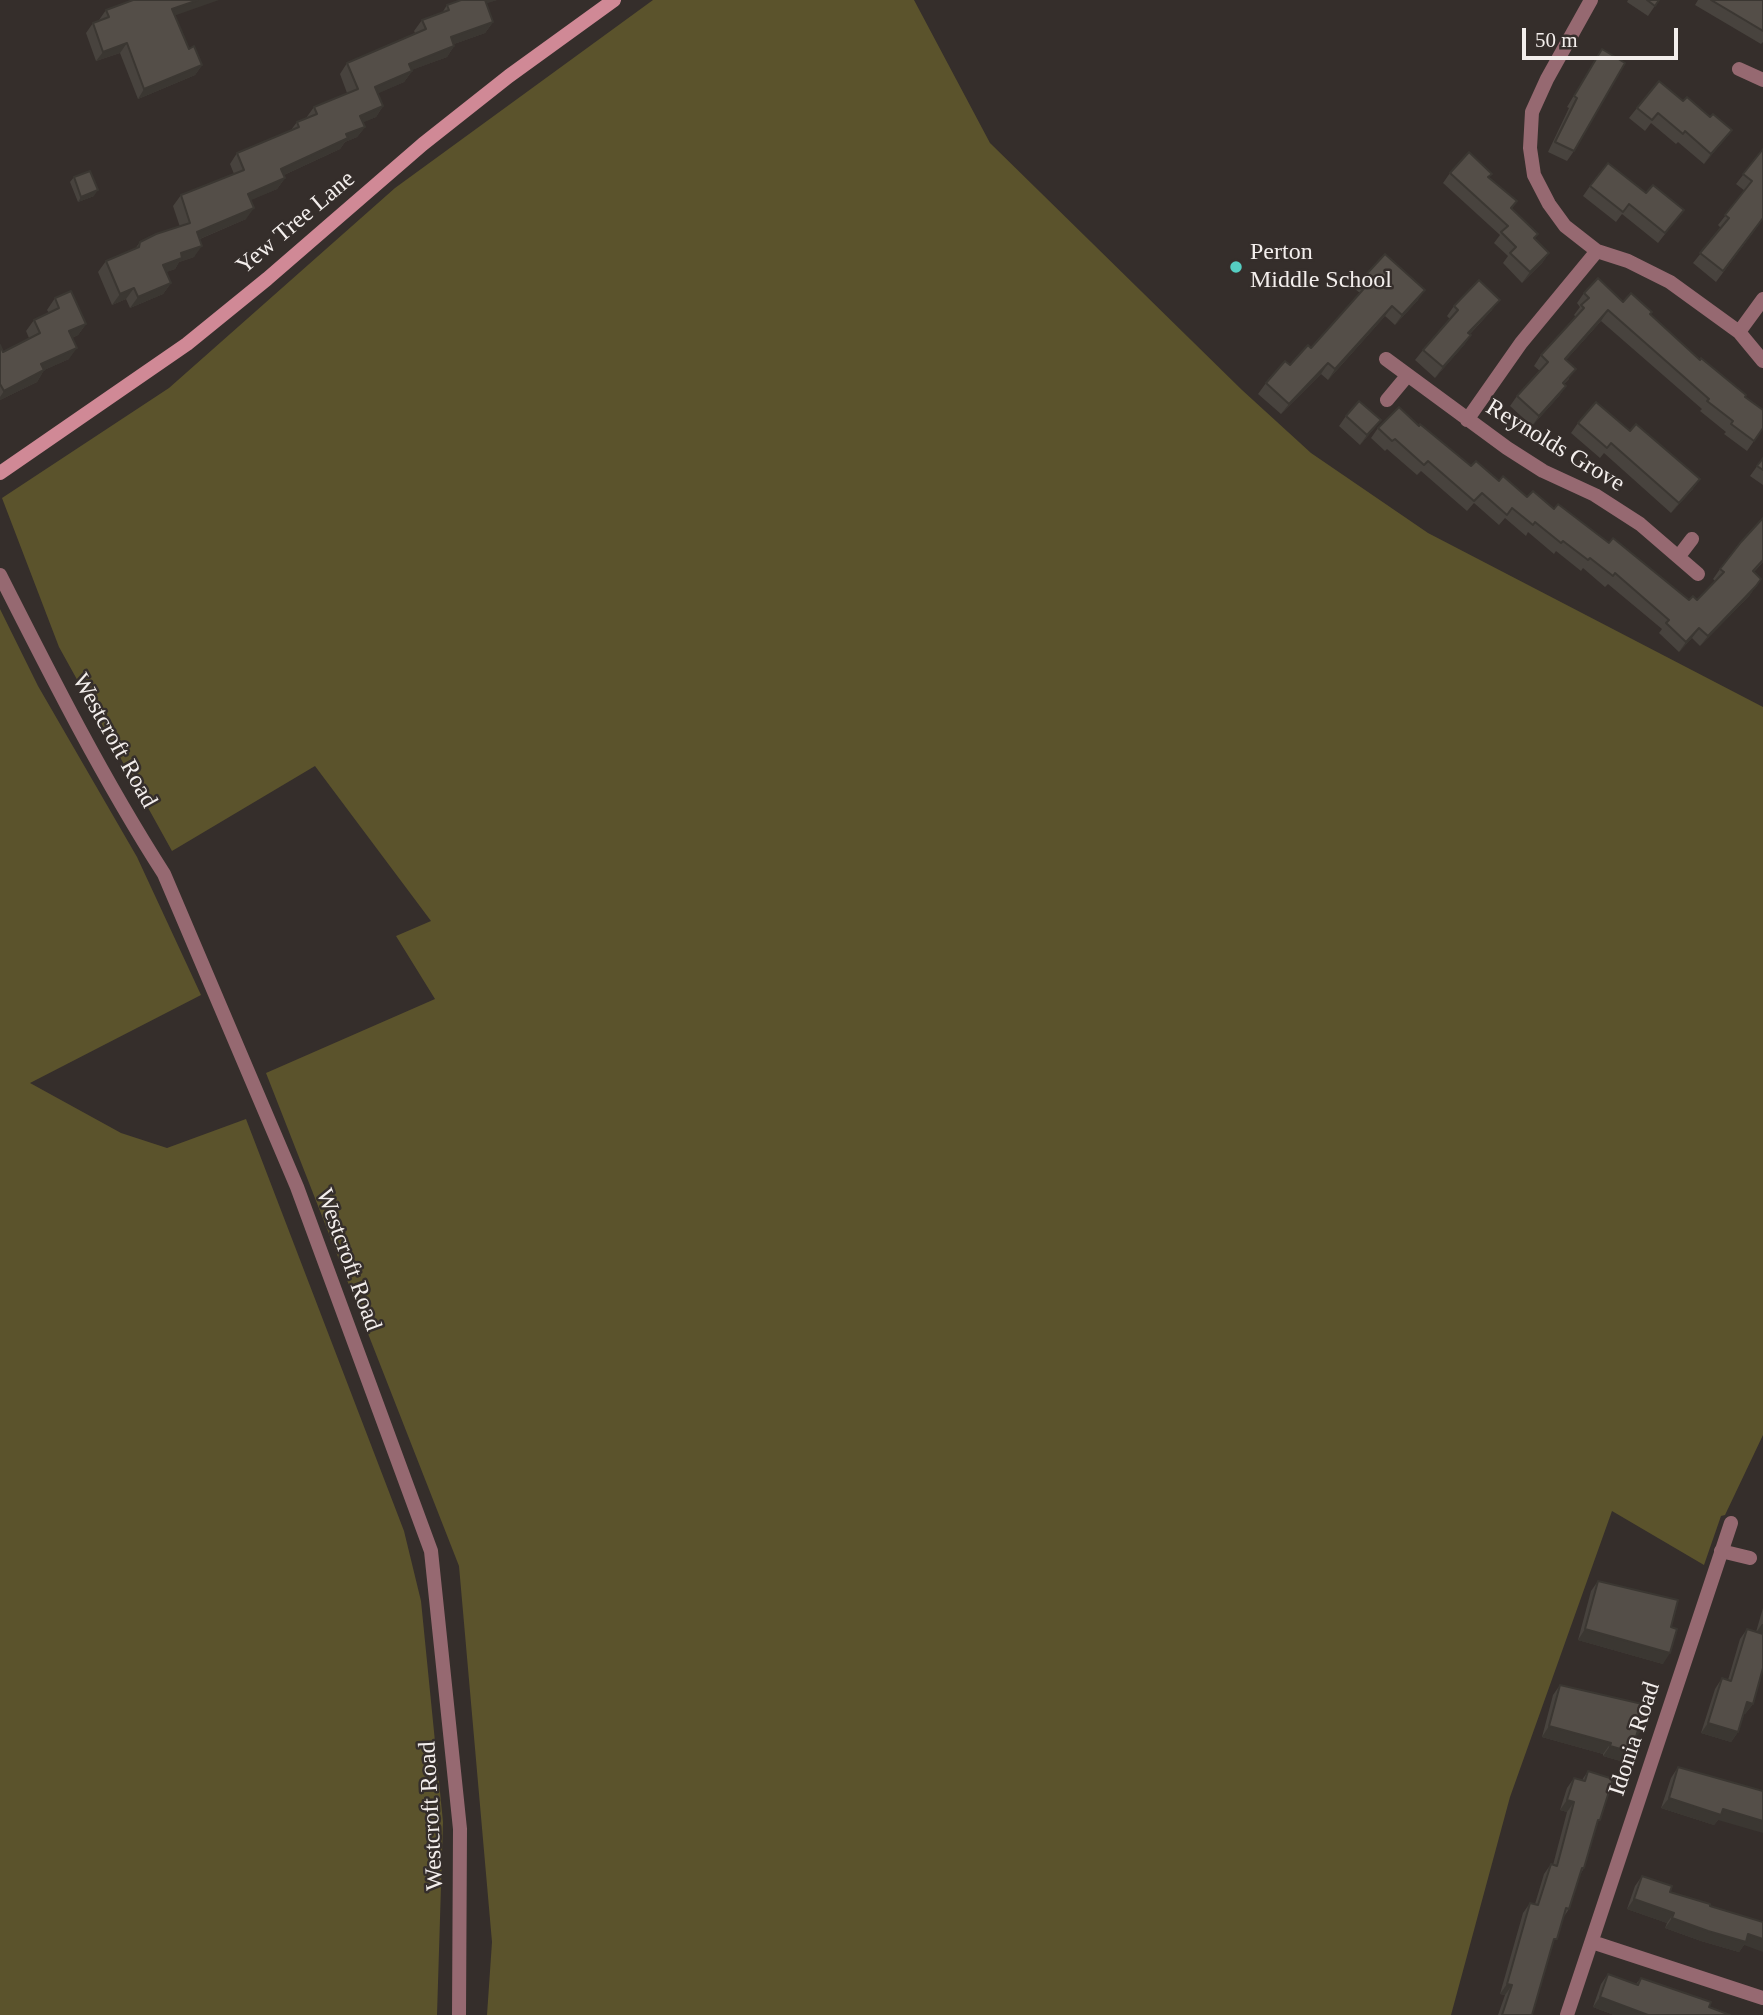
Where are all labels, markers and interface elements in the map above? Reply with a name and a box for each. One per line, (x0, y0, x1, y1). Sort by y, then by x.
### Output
scale bar (1525, 14, 1681, 58)
text: 50 m (1535, 28, 1578, 52)
street label: Yew Tree Lane (231, 165, 361, 281)
place label: Perton Middle School (1250, 239, 1392, 295)
marker: Perton Middle School (1228, 259, 1244, 275)
street label: Reynolds Grove (1480, 393, 1630, 499)
street label: Westcroft Road (65, 669, 163, 813)
street label: Westcroft Road (309, 1185, 387, 1335)
street label: Idonia Road (1603, 1678, 1667, 1800)
street label: Westcroft Road (414, 1741, 450, 1891)

